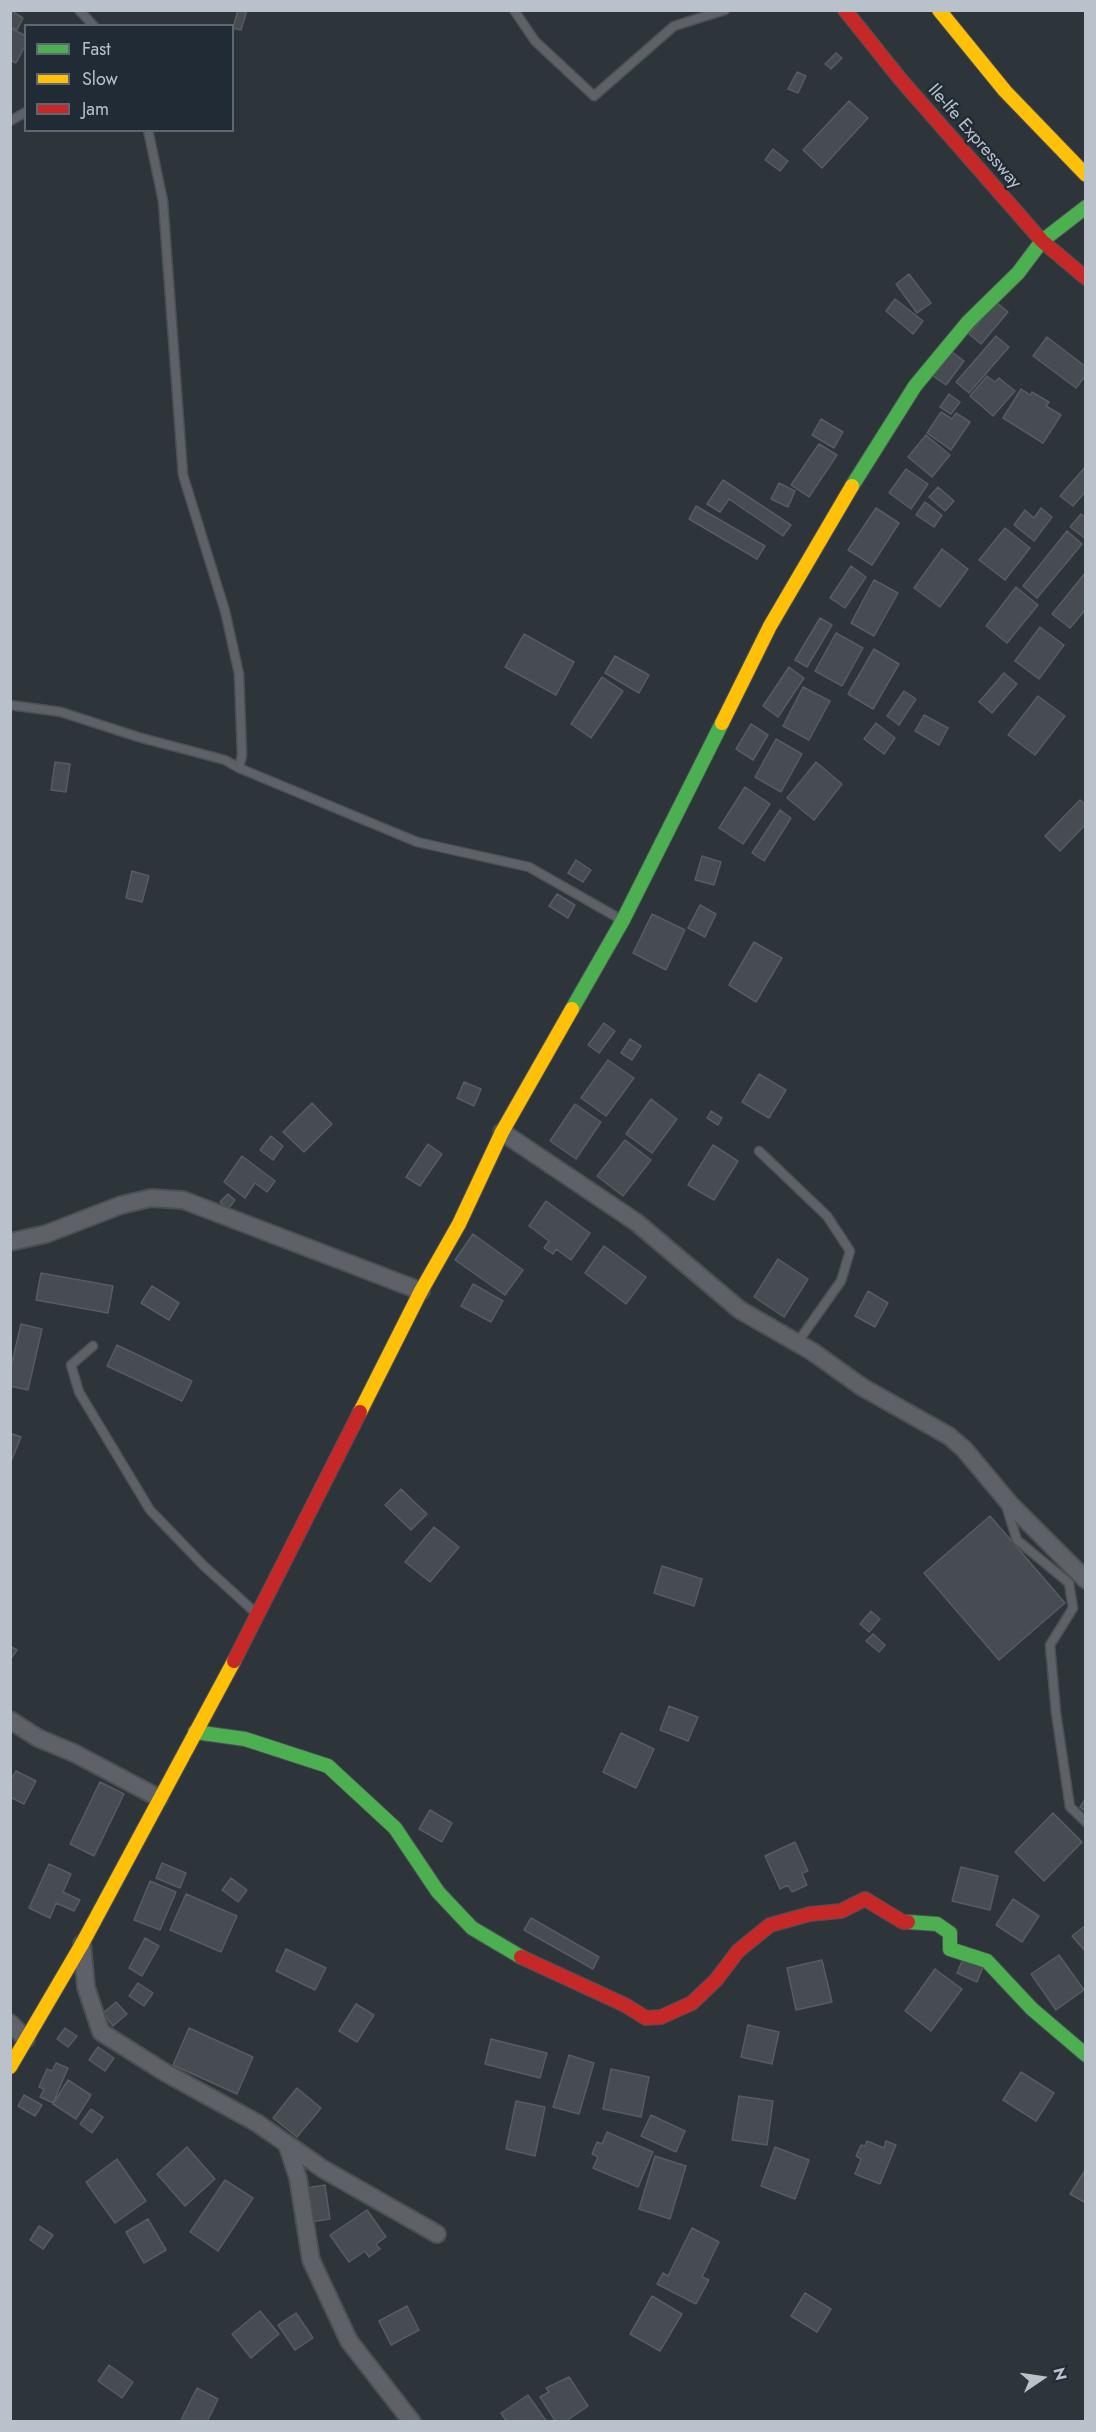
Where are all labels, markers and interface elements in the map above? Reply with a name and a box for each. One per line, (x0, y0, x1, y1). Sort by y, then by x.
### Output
legend (24, 24, 234, 132)
text: Fast (82, 36, 111, 62)
text: Slow (82, 66, 118, 92)
street label: Ile-Ife Expressway (923, 80, 1025, 194)
text: Jam (82, 96, 109, 122)
north arrow (1012, 2348, 1072, 2408)
text: N (1047, 2365, 1073, 2383)

